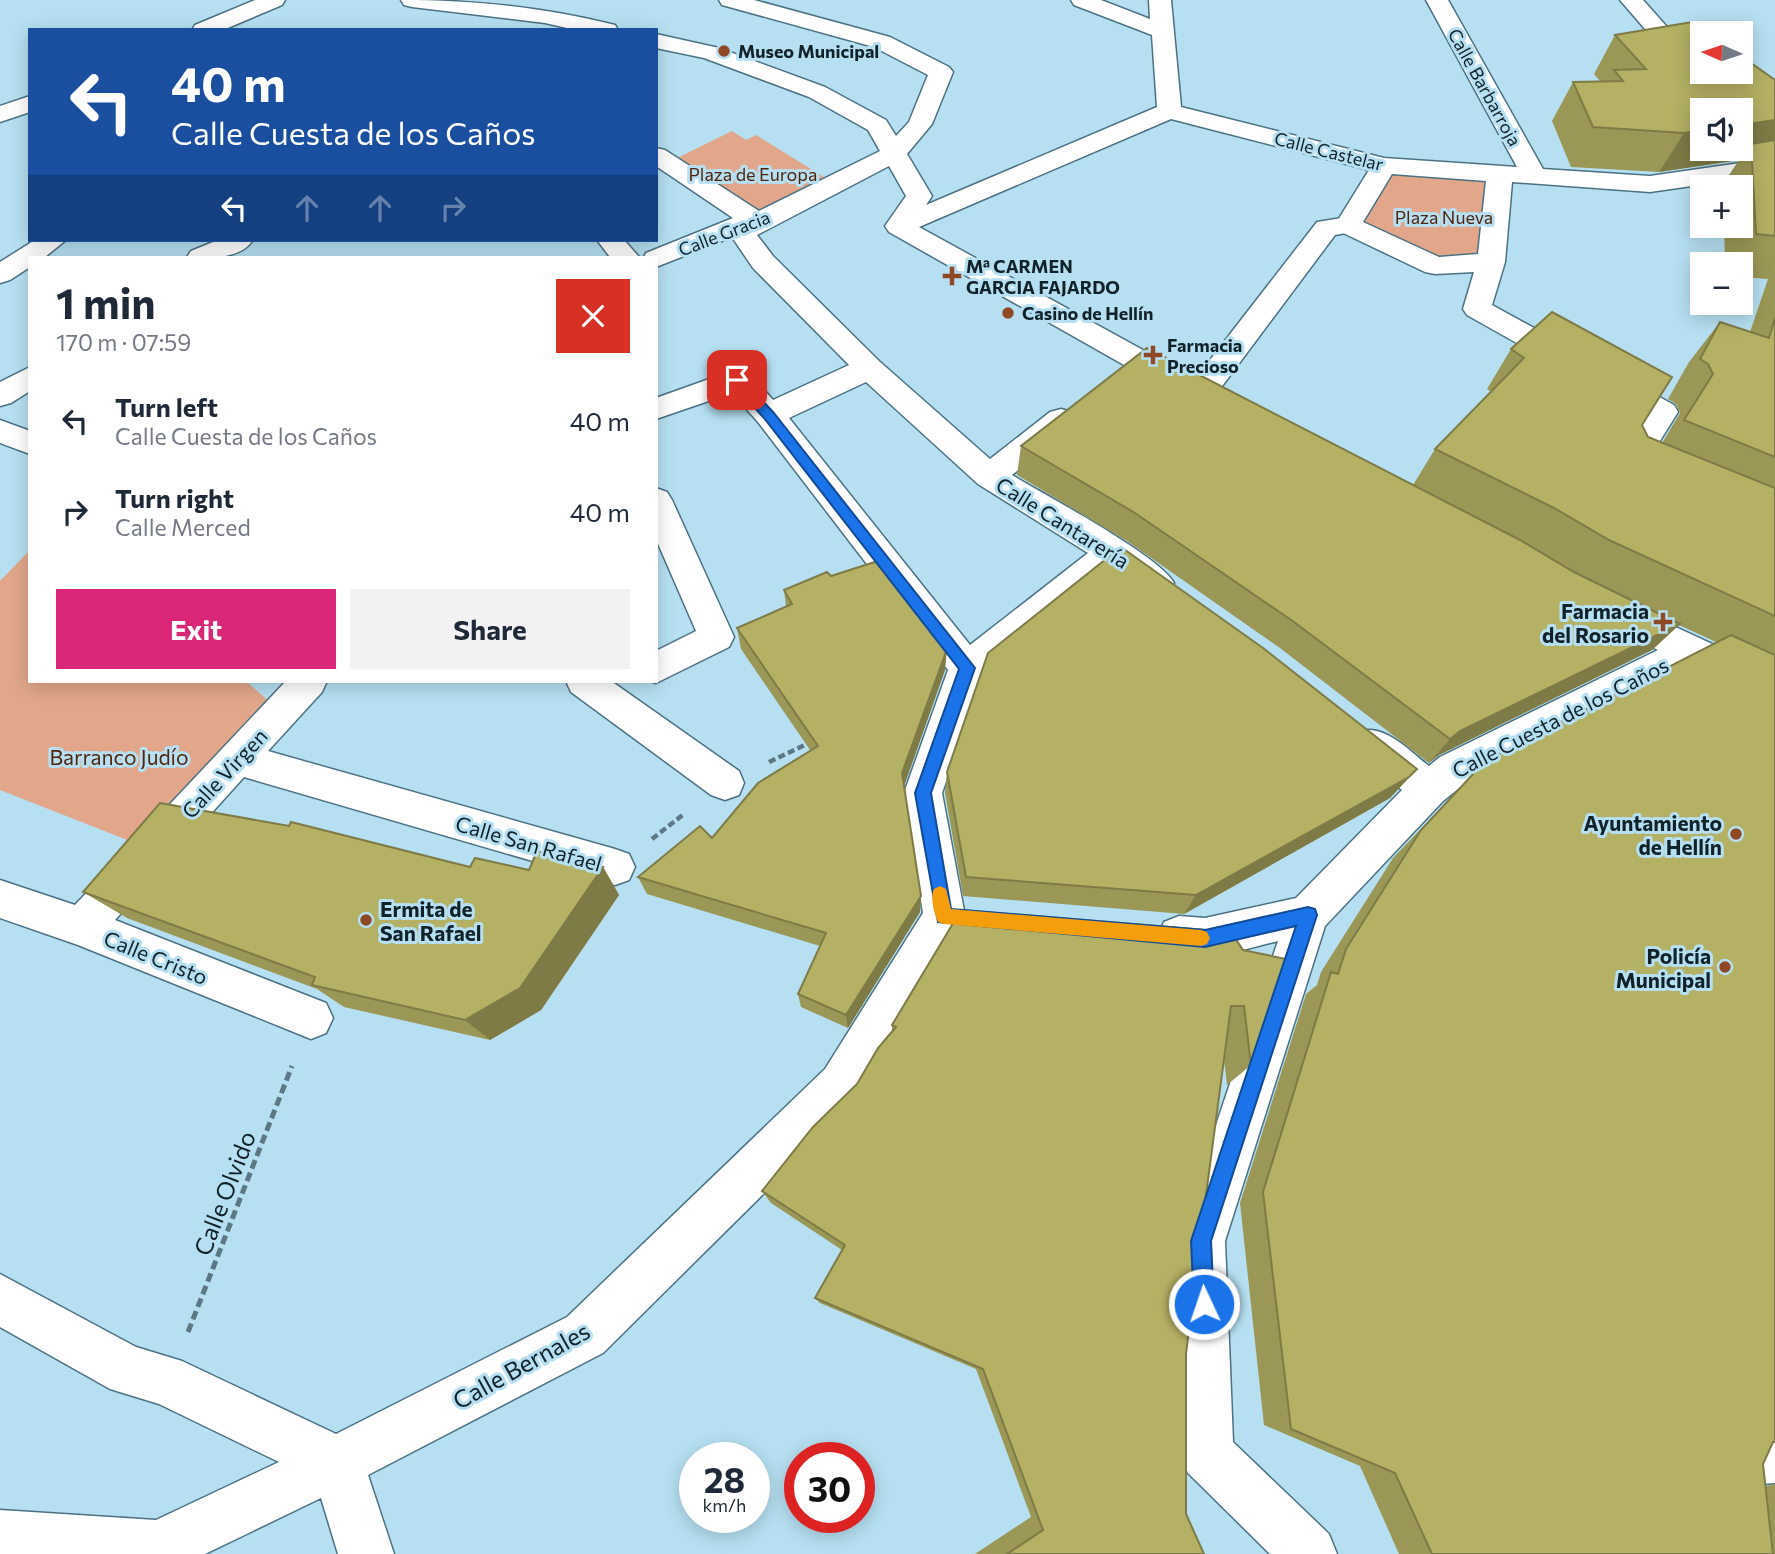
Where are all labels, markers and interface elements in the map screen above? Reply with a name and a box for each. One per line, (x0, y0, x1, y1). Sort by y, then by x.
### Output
north arrow (1690, 21, 1754, 84)
map controls (1690, 21, 1753, 315)
street label: Calle Barbarroja (1444, 24, 1526, 150)
place label: Museo Municipal (738, 40, 879, 62)
marker: Museo Municipal (716, 43, 732, 59)
text: 40 m (171, 52, 286, 112)
icon: left (56, 56, 147, 147)
button: sound (1690, 98, 1753, 161)
text: Calle Cuesta de los Caños (171, 112, 536, 152)
street label: Calle Castelar (1272, 127, 1386, 175)
park label: Plaza de Europa (689, 163, 817, 185)
button: + (1690, 175, 1753, 238)
icon: left (215, 189, 253, 227)
icon: ahead (288, 189, 326, 227)
icon: ahead (361, 189, 399, 227)
icon: right (434, 189, 472, 227)
street label: Calle Gracia (675, 205, 773, 261)
park label: Plaza Nueva (1395, 206, 1493, 228)
button: − (1690, 252, 1753, 315)
place label: Mª CARMEN GARCIA FAJARDO (966, 255, 1120, 298)
marker: Mª CARMEN GARCIA FAJARDO (944, 268, 960, 284)
text: 1 min (56, 276, 156, 328)
button: close (556, 279, 630, 353)
place label: Casino de Hellín (1022, 302, 1153, 324)
marker: Casino de Hellín (1000, 305, 1016, 321)
text: 170 m · 07:59 (56, 328, 191, 356)
place label: Farmacia Precioso (1167, 334, 1242, 377)
marker: Farmacia Precioso (1145, 347, 1161, 363)
pin (707, 350, 767, 410)
icon: arrive (718, 361, 756, 399)
text: Turn left (115, 391, 218, 422)
icon: left (56, 402, 94, 440)
text: 40 m (570, 405, 630, 436)
text: Calle Cuesta de los Caños (115, 422, 377, 450)
street label: Calle Cantarería (992, 471, 1134, 573)
text: Turn right (115, 482, 234, 513)
icon: right (56, 493, 94, 531)
text: 40 m (570, 496, 630, 527)
text: Calle Merced (115, 513, 251, 541)
button: Exit (56, 589, 336, 669)
button: Share (350, 589, 630, 669)
place label: Farmacia del Rosario (1542, 598, 1649, 647)
marker: Farmacia del Rosario (1655, 614, 1671, 630)
street label: Calle Cuesta de los Caños (1448, 652, 1672, 782)
street label: Calle Virgen (176, 723, 272, 823)
park label: Barranco Judío (50, 744, 189, 769)
street label: Calle San Rafael (453, 810, 605, 876)
place label: Ayuntamiento de Hellín (1584, 810, 1722, 859)
marker: Ayuntamiento de Hellín (1728, 826, 1744, 842)
place label: Ermita de San Rafael (380, 896, 482, 945)
marker: Ermita de San Rafael (358, 912, 374, 928)
street label: Calle Cristo (100, 925, 212, 989)
place label: Policía Municipal (1616, 943, 1711, 992)
marker: Policía Municipal (1717, 959, 1733, 975)
street label: Calle Olvido (187, 1127, 261, 1259)
position arrow (1167, 1267, 1241, 1341)
street label: Calle Bernales (447, 1315, 595, 1415)
speed limit sign: 30 (784, 1442, 875, 1533)
text: 28 (704, 1457, 745, 1500)
text: km/h (703, 1494, 746, 1516)

